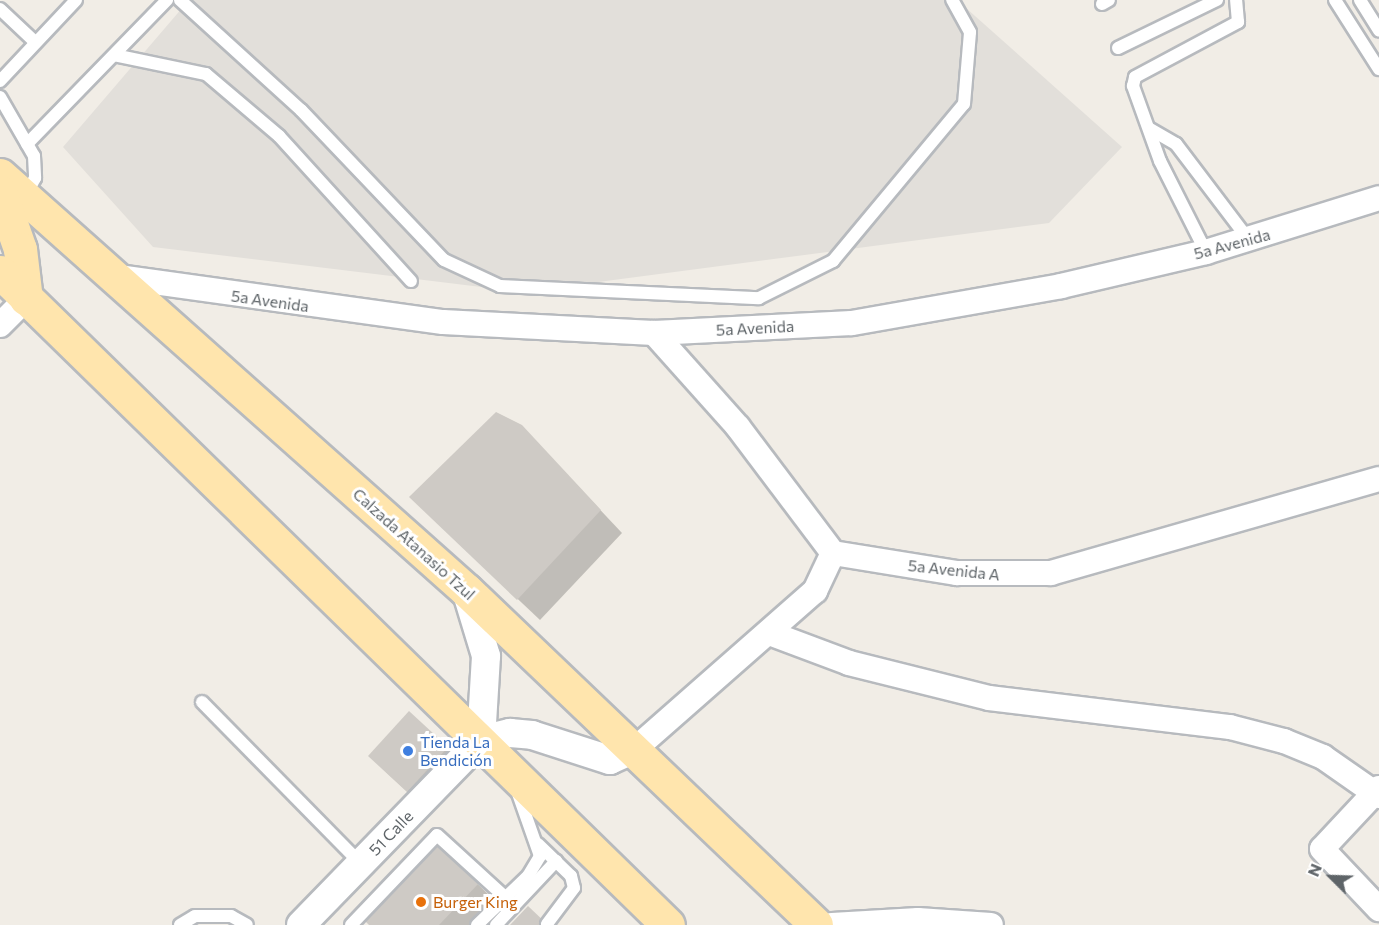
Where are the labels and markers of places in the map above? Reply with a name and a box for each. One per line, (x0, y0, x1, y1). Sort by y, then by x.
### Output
place label: Tienda La Bendición (420, 732, 492, 770)
marker: Tienda La Bendición (401, 744, 415, 758)
place label: Burger King (433, 892, 518, 912)
marker: Burger King (414, 895, 428, 909)

